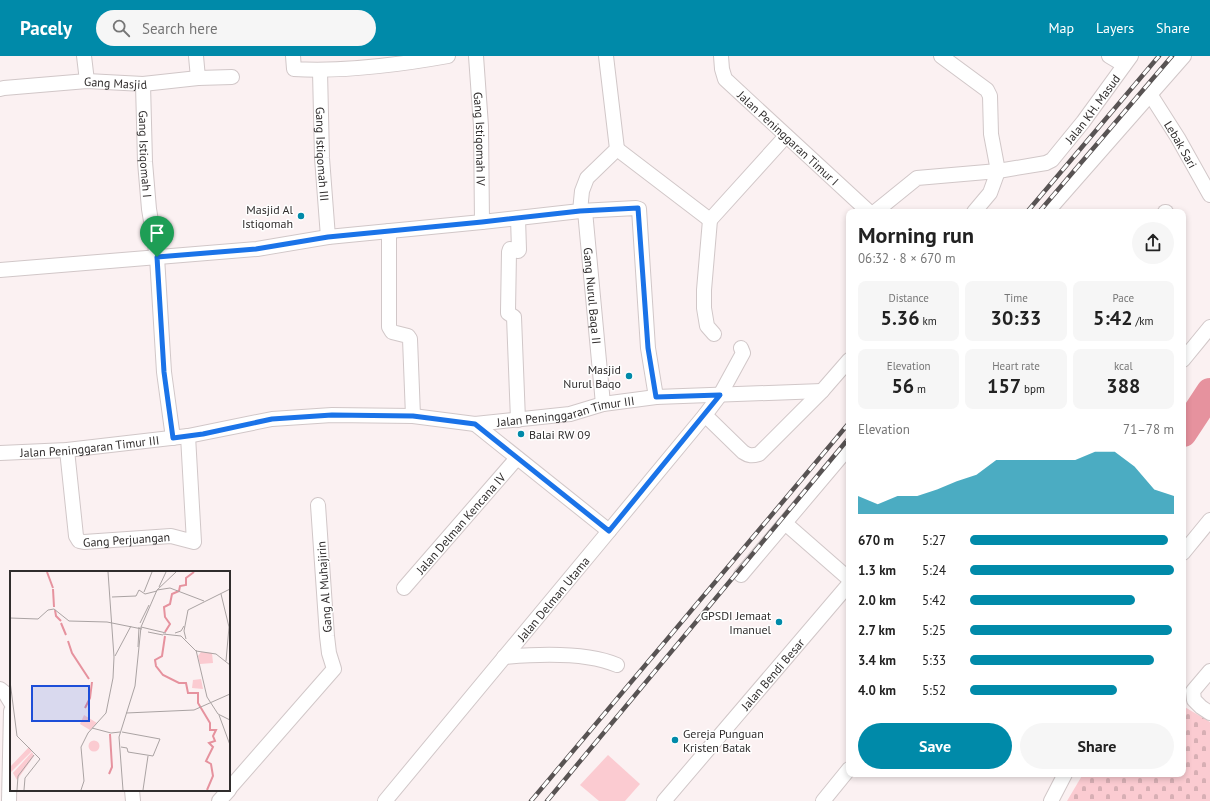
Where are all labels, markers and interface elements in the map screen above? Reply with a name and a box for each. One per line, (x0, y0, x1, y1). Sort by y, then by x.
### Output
search box (96, 10, 376, 46)
text: Pacely (20, 16, 72, 40)
icon: search (110, 17, 132, 39)
text: Search here (142, 19, 218, 38)
text: Map (1048, 19, 1074, 37)
text: Layers (1096, 19, 1134, 37)
text: Share (1156, 19, 1190, 37)
street label: Jalan KH. Masud (1061, 71, 1123, 147)
street label: Gang Masjid (84, 73, 148, 92)
street label: Jalan Peninggaran Timur I (734, 86, 842, 188)
street label: Gang Istiqomah IV (471, 91, 489, 186)
street label: Gang Istiqomah III (313, 107, 333, 202)
street label: Gang Istiqomah I (136, 110, 155, 198)
street label: Lebak Sari (1161, 118, 1201, 170)
place label: Masjid Al Istiqomah (242, 202, 293, 231)
marker: Masjid Al Istiqomah (296, 211, 306, 221)
pin (140, 216, 174, 257)
text: Morning run (858, 221, 974, 249)
icon: arrive (146, 222, 168, 244)
button: share (1132, 222, 1174, 264)
street label: Gang Nurul Baqa II (581, 247, 605, 345)
text: 06:32 · 8 × 670 m (858, 250, 955, 267)
text: Distance (889, 291, 929, 305)
text: Time (1004, 291, 1028, 305)
text: Pace (1113, 291, 1134, 305)
text: 5.36 (881, 305, 920, 331)
text: 30:33 (991, 305, 1041, 331)
text: 5:42 (1093, 305, 1133, 331)
text: km (920, 314, 937, 328)
text: /km (1133, 314, 1154, 328)
text: Elevation (887, 359, 931, 373)
text: Heart rate (992, 359, 1040, 373)
text: kcal (1114, 359, 1133, 373)
place label: Masjid Nurul Baqo (563, 362, 621, 391)
marker: Masjid Nurul Baqo (624, 371, 634, 381)
text: 56 (891, 373, 914, 399)
text: 157 (987, 373, 1021, 399)
text: 388 (1106, 373, 1140, 399)
text: m (914, 382, 926, 396)
text: bpm (1021, 382, 1045, 396)
street label: Jalan Peninggaran Timur III (495, 392, 635, 429)
text: Elevation (858, 421, 910, 438)
text: 71–78 m (1123, 421, 1174, 438)
place label: Balai RW 09 (529, 427, 590, 442)
marker: Balai RW 09 (516, 429, 526, 439)
street label: Jalan Peninggaran Timur III (19, 432, 160, 460)
street label: Jalan Delman Kencana IV (412, 470, 508, 577)
street label: Gang Perjuangan (82, 529, 171, 550)
text: 670 m (858, 532, 894, 549)
text: 5:27 (922, 532, 946, 549)
street label: Gang Al Muhajirin (313, 541, 335, 633)
street label: Jalan Delman Utama (513, 553, 592, 645)
text: 1.3 km (858, 562, 896, 579)
text: 5:24 (922, 562, 946, 579)
inset map (10, 571, 230, 791)
text: 2.0 km (858, 592, 896, 609)
text: 5:42 (922, 592, 946, 609)
place label: GPSDI Jemaat Imanuel (701, 608, 771, 637)
marker: GPSDI Jemaat Imanuel (774, 617, 784, 627)
text: 2.7 km (858, 622, 895, 639)
text: 5:25 (922, 622, 946, 639)
street label: Jalan Bendi Besar (737, 635, 807, 714)
text: 3.4 km (858, 652, 896, 669)
text: 5:33 (922, 652, 946, 669)
text: 4.0 km (858, 682, 896, 699)
text: 5:52 (922, 682, 946, 699)
button: Save (858, 723, 1012, 769)
button: Share (1020, 723, 1174, 769)
place label: Gereja Punguan Kristen Batak (683, 726, 764, 755)
marker: Gereja Punguan Kristen Batak (670, 735, 680, 745)

